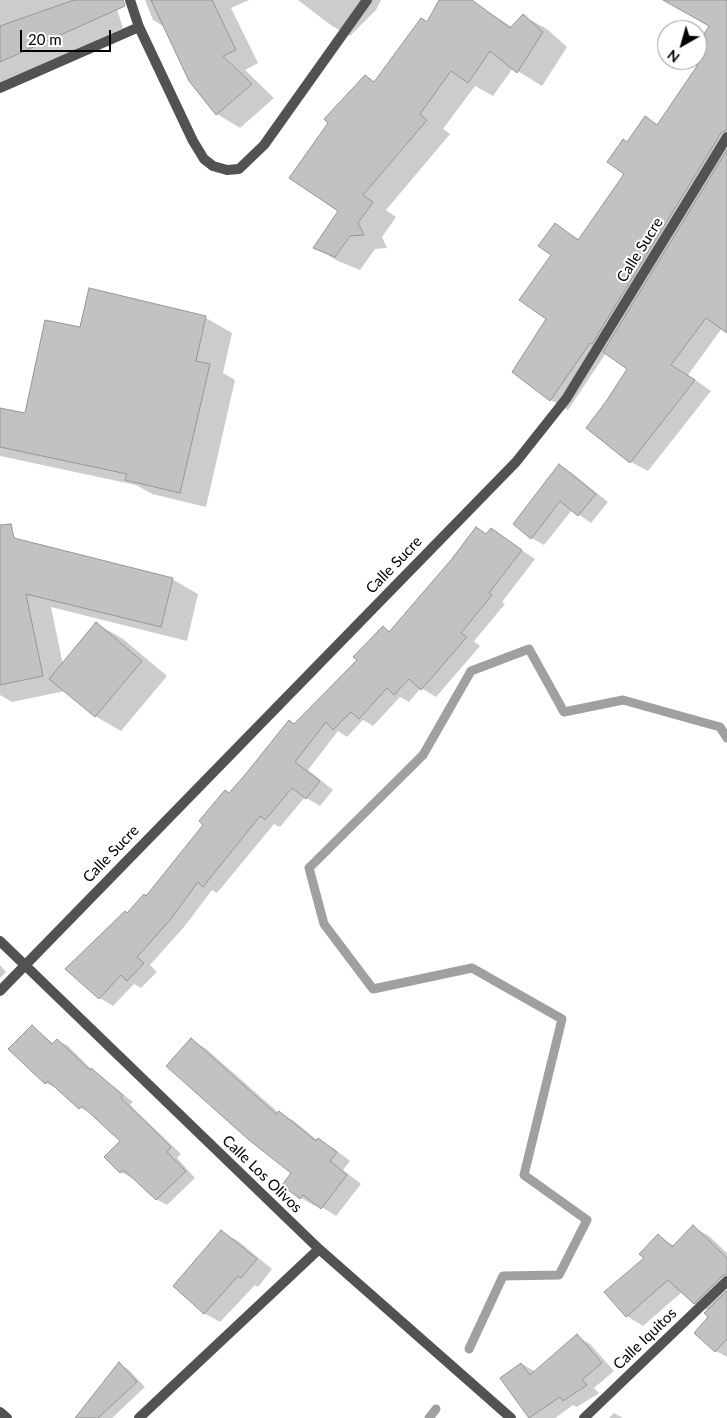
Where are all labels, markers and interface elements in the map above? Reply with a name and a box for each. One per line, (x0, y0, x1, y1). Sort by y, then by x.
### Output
scale bar (22, 20, 114, 52)
north arrow (657, 20, 707, 70)
text: 20 m (28, 30, 62, 48)
text: N (664, 46, 683, 66)
street label: Calle Sucre (613, 214, 667, 286)
street label: Calle Sucre (362, 533, 426, 597)
street label: Calle Sucre (79, 822, 143, 886)
street label: Calle Los Olivos (218, 1131, 306, 1217)
street label: Calle Iquitos (610, 1304, 680, 1374)

